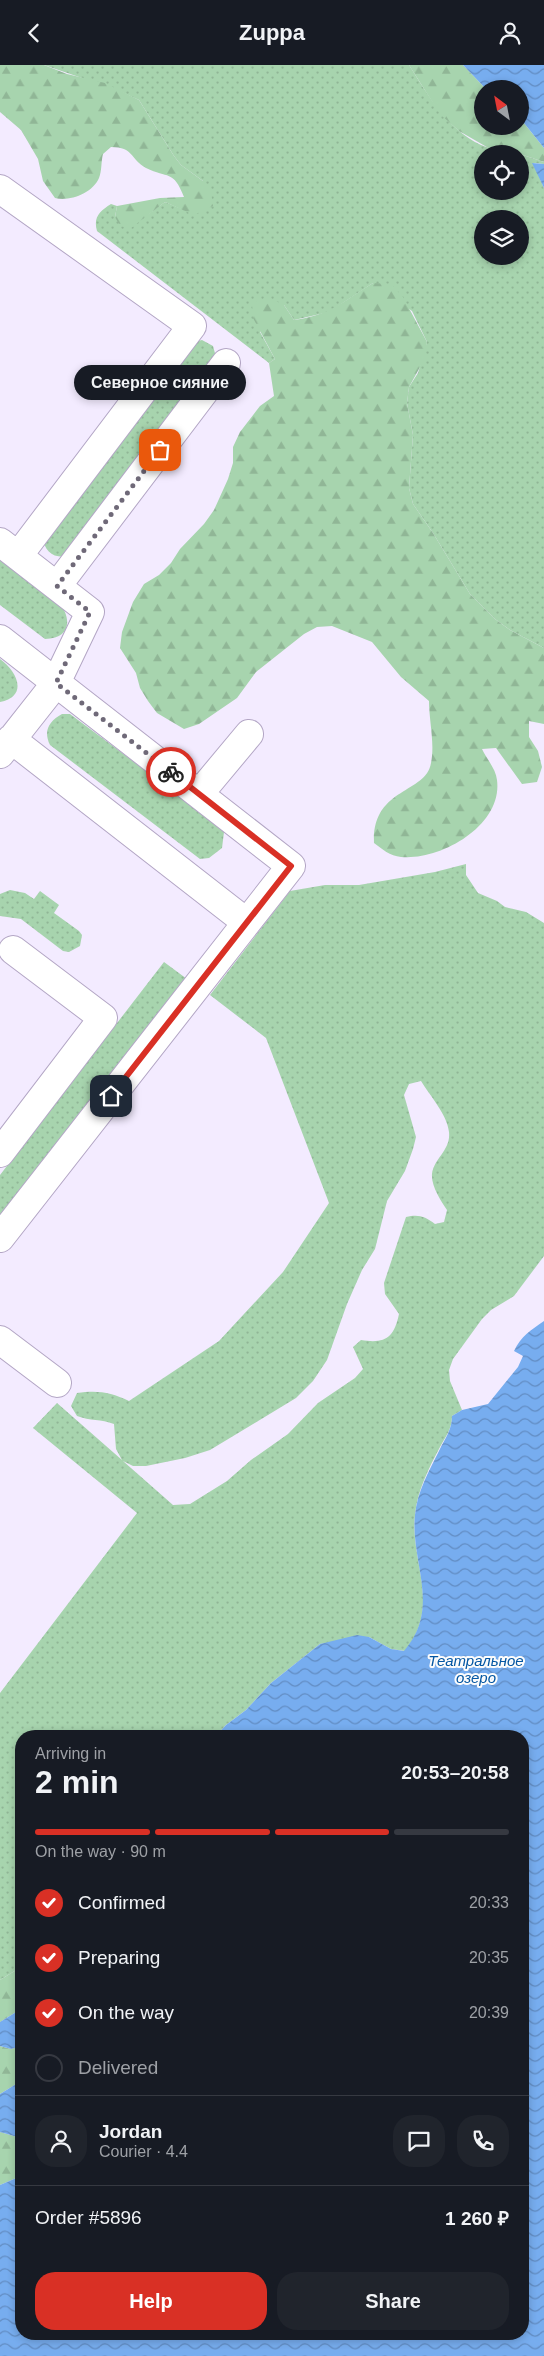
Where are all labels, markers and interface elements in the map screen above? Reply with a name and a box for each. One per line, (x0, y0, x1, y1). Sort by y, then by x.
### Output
icon: back (20, 19, 48, 47)
icon: person (496, 19, 524, 47)
text: Zuppa (239, 20, 305, 45)
north arrow (474, 80, 529, 135)
map controls (474, 80, 529, 265)
button: locate (474, 145, 529, 200)
button: layers (474, 210, 529, 265)
callout: Северное сияние (74, 365, 246, 400)
text: Северное сияние (91, 374, 229, 391)
pin (139, 429, 181, 471)
icon: bag (146, 436, 174, 464)
courier (146, 747, 196, 797)
icon: bike (157, 758, 185, 786)
pin (90, 1075, 132, 1117)
icon: home (97, 1082, 125, 1110)
water label: Театральное озеро (428, 1652, 524, 1686)
text: Arriving in (35, 1745, 106, 1762)
text: 20:53–20:58 (401, 1762, 509, 1783)
text: 2 min (35, 1764, 119, 1800)
text: On the way · 90 m (35, 1843, 166, 1860)
icon: check (35, 1889, 63, 1917)
text: Confirmed (78, 1892, 166, 1913)
text: 20:33 (469, 1894, 509, 1911)
icon: check (35, 1944, 63, 1972)
text: Preparing (78, 1947, 160, 1968)
text: 20:35 (469, 1949, 509, 1966)
icon: check (35, 1999, 63, 2027)
text: On the way (78, 2002, 174, 2023)
text: 20:39 (469, 2004, 509, 2021)
text: Delivered (78, 2057, 158, 2078)
button: person (35, 2115, 87, 2167)
button: chat (393, 2115, 445, 2167)
button: phone (457, 2115, 509, 2167)
text: Jordan (99, 2121, 162, 2142)
text: Courier · 4.4 (99, 2143, 188, 2160)
text: Order #5896 (35, 2207, 142, 2228)
text: 1 260 ₽ (445, 2208, 509, 2229)
button: Help (35, 2272, 267, 2330)
button: Share (277, 2272, 509, 2330)

